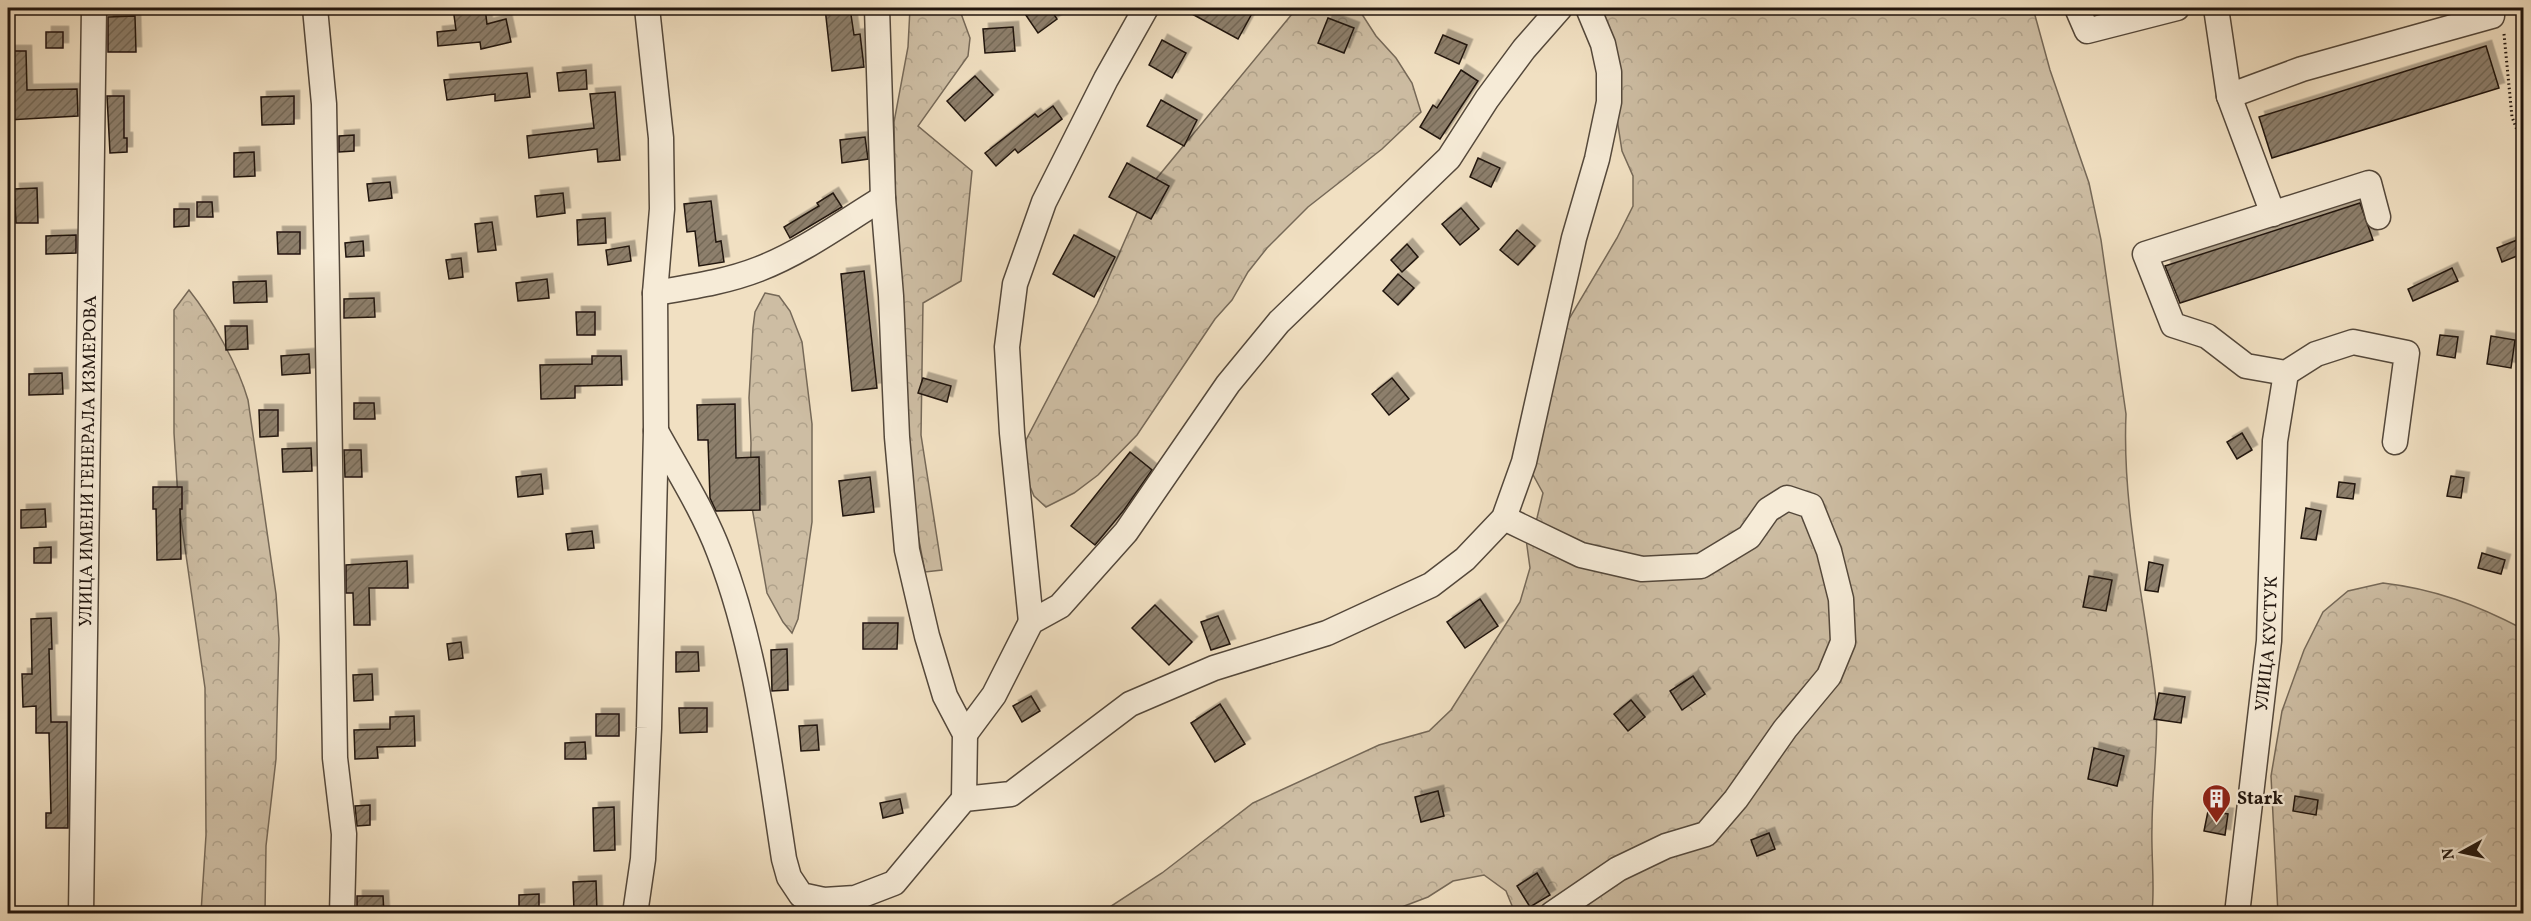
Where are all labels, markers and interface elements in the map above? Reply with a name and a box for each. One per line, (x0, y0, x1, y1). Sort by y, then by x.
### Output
street label: УЛИЦА ИМЕНИ ГЕНЕРАЛА ИЗМЕРОВА (74, 295, 104, 627)
street label: УЛИЦА КУСТУК (2250, 576, 2285, 713)
building icon: Stark (2200, 782, 2232, 824)
place label: Stark (2237, 787, 2283, 812)
north arrow (2432, 822, 2492, 882)
text: N (2437, 846, 2461, 861)

